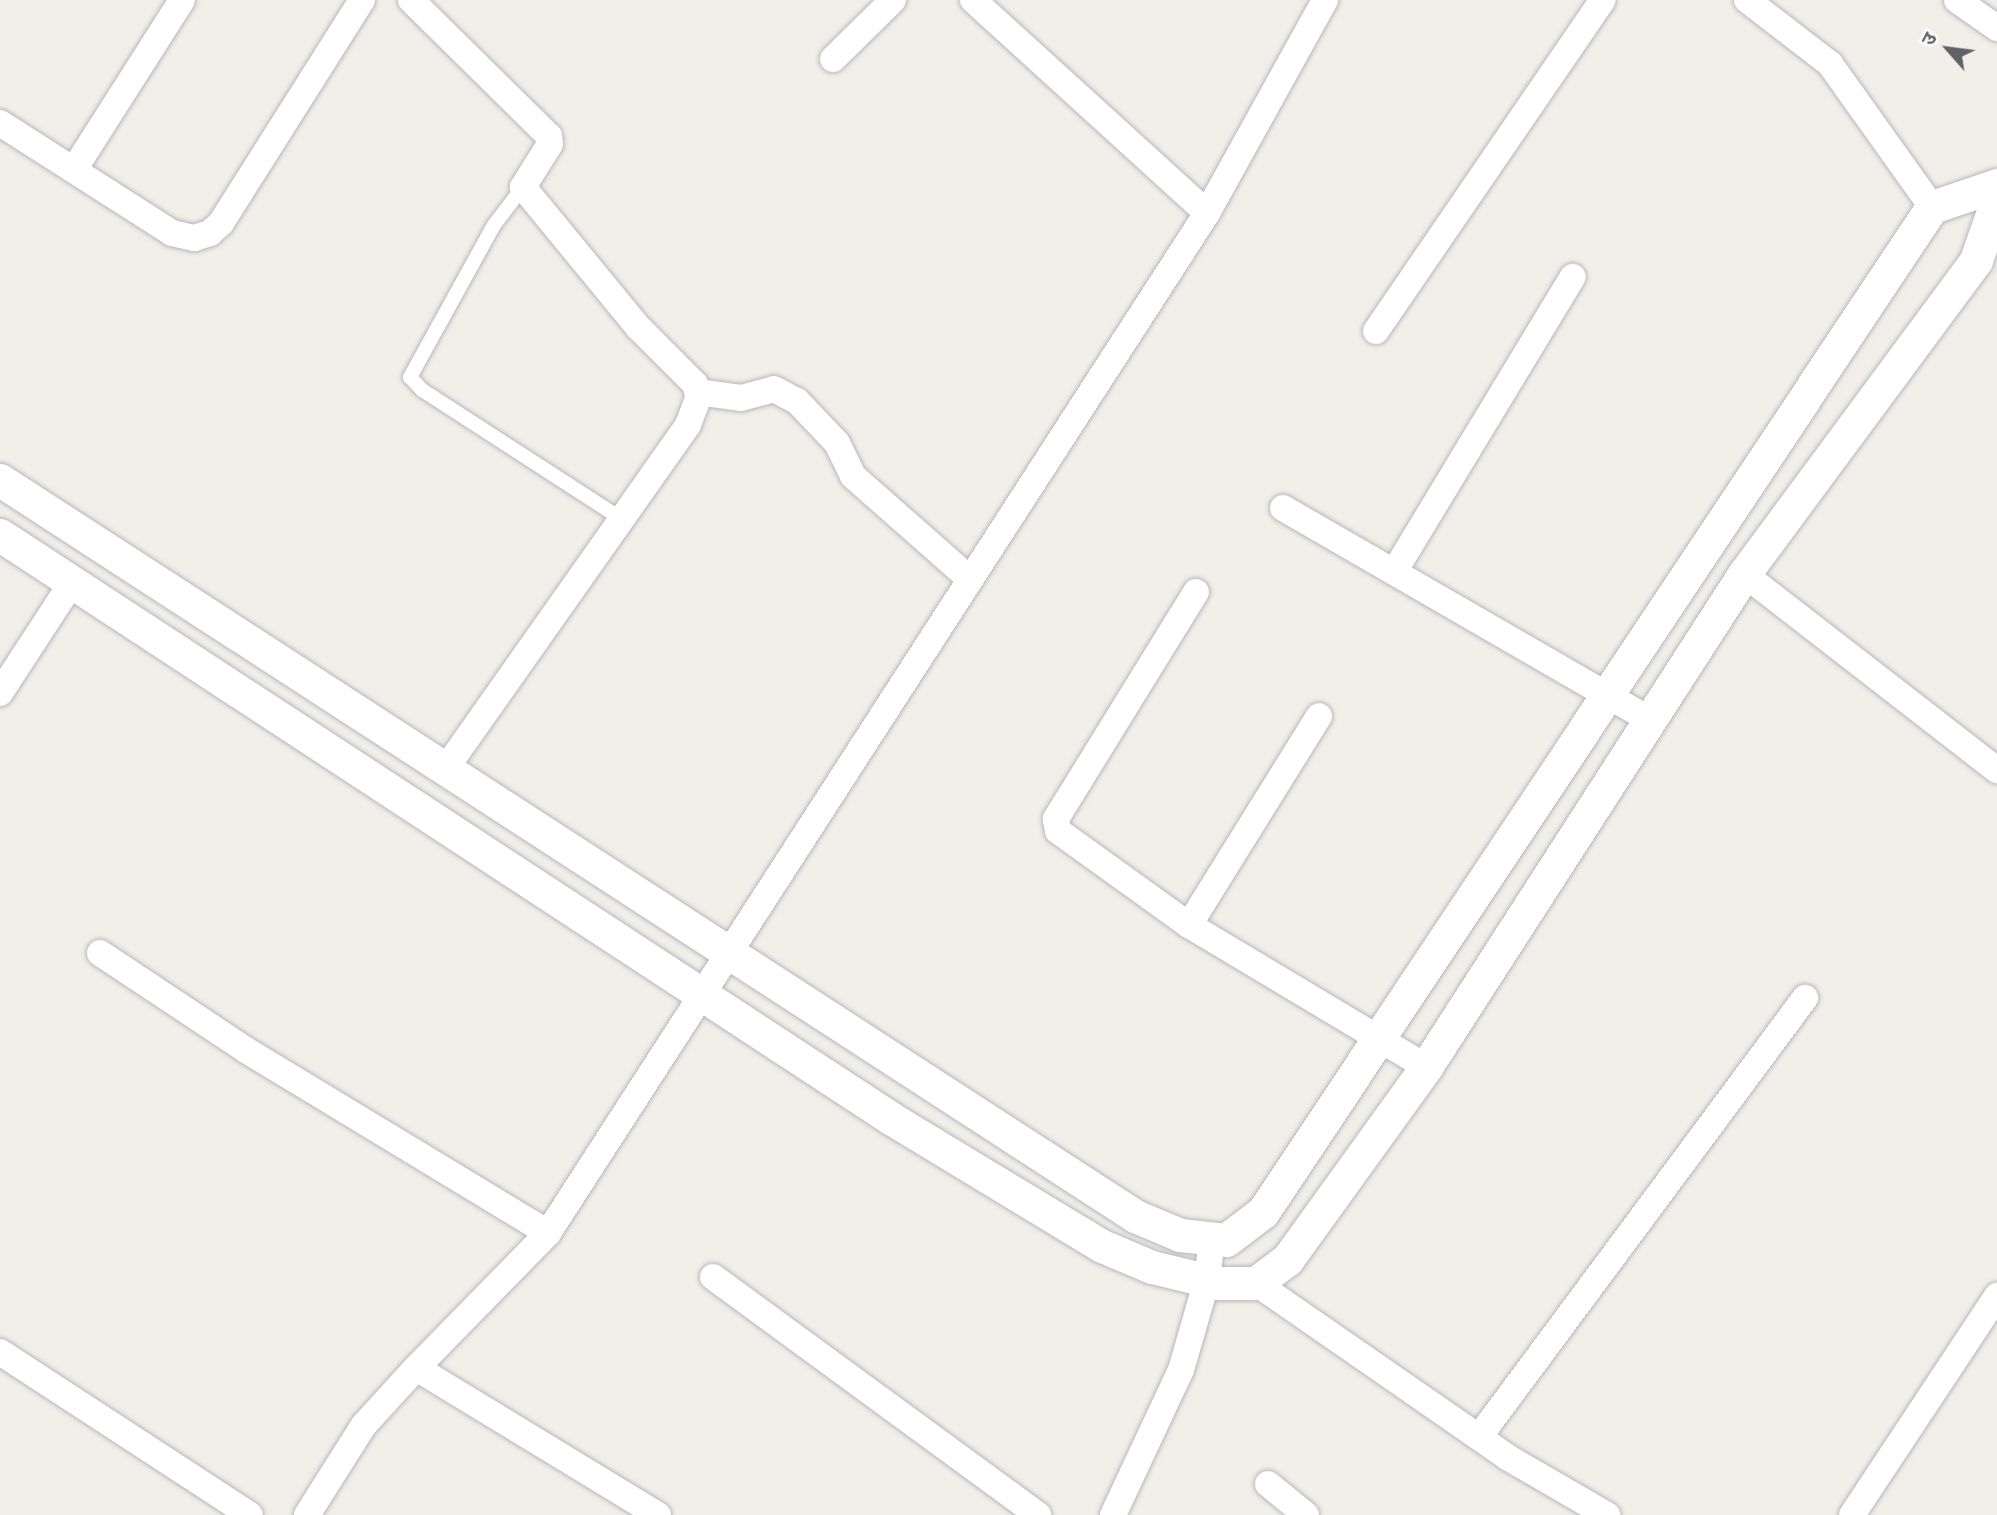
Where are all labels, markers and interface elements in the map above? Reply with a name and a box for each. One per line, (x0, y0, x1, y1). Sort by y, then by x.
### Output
north arrow (1913, 14, 1983, 84)
text: उ (1915, 28, 1944, 50)

